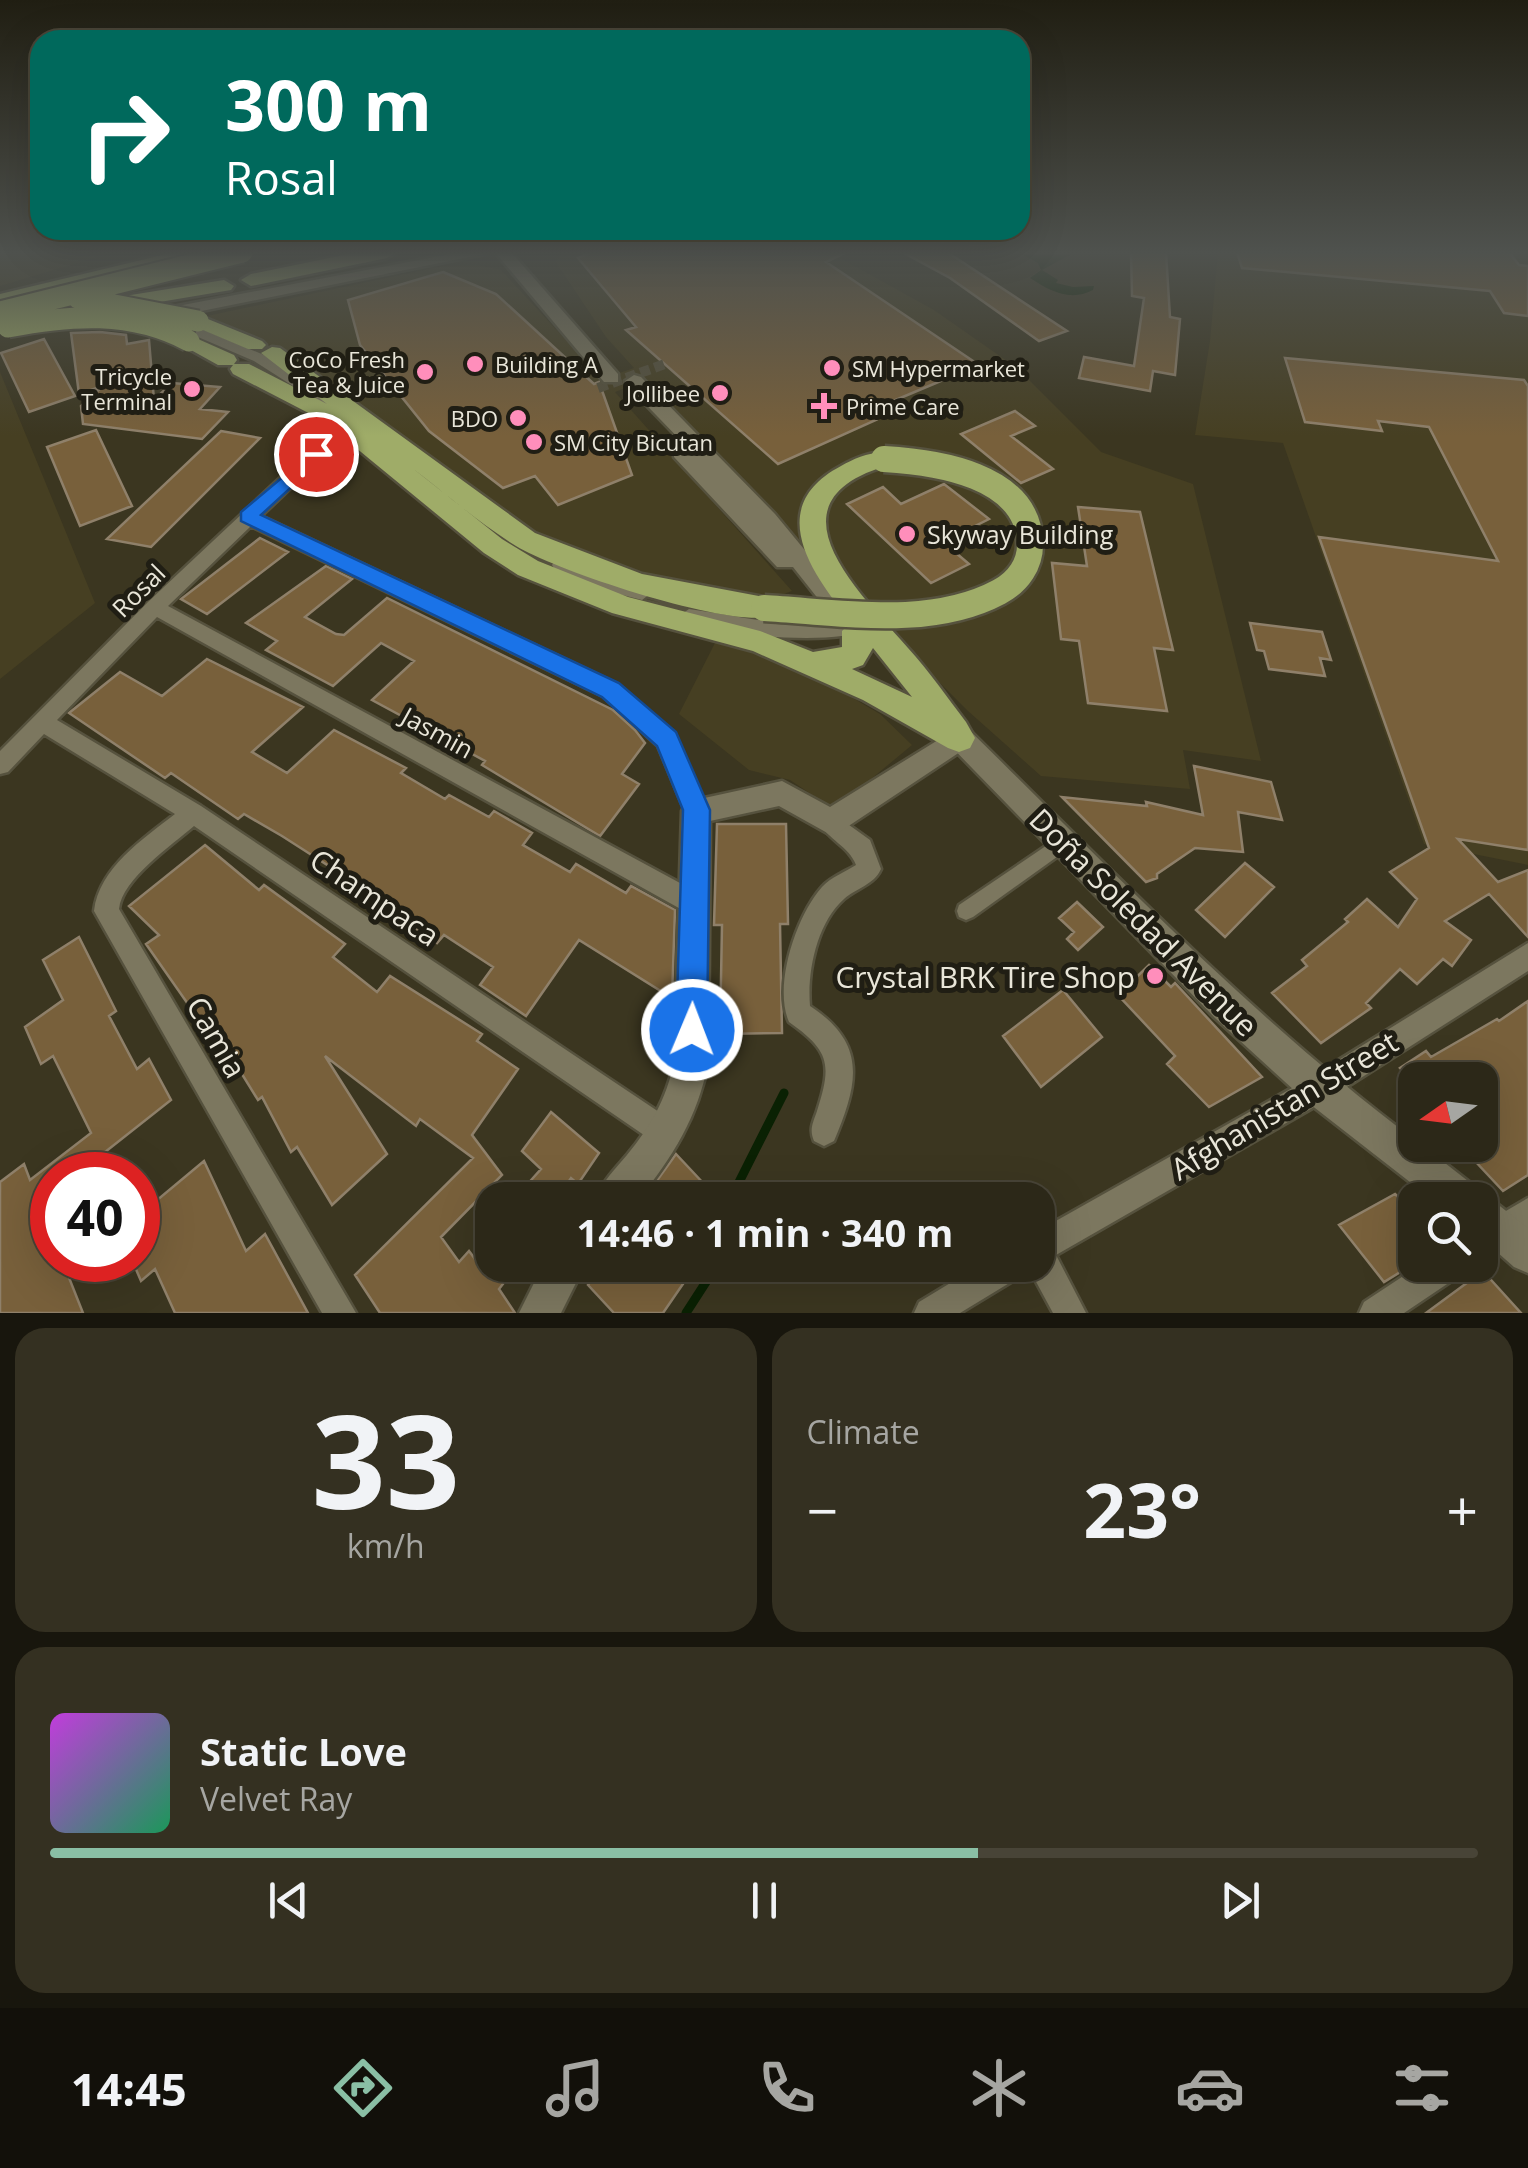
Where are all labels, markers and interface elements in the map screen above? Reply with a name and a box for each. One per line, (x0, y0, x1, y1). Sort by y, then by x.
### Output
text: 300 m (225, 56, 432, 152)
icon: right (60, 70, 190, 200)
text: Rosal (225, 147, 338, 208)
place label: CoCo Fresh Tea & Juice (288, 344, 405, 399)
place label: Building A (495, 349, 598, 379)
marker: Building A (464, 353, 486, 375)
place label: SM Hypermarket (852, 353, 1025, 383)
marker: SM Hypermarket (821, 357, 843, 379)
place label: Tricycle Terminal (81, 361, 172, 416)
marker: CoCo Fresh Tea & Juice (414, 361, 436, 383)
marker: Tricycle Terminal (181, 378, 203, 400)
place label: Jollibee (624, 378, 700, 408)
marker: Jollibee (709, 382, 731, 404)
place label: Prime Care (846, 391, 960, 421)
marker: Prime Care (811, 393, 837, 419)
place label: BDO (451, 403, 498, 433)
marker: BDO (507, 407, 529, 429)
pin (274, 412, 359, 497)
icon: arrive (289, 427, 344, 482)
place label: SM City Bicutan (554, 427, 713, 457)
marker: SM City Bicutan (523, 431, 545, 453)
place label: Skyway Building (927, 517, 1114, 551)
marker: Skyway Building (896, 523, 918, 545)
street label: Rosal (104, 556, 172, 624)
street label: Jasmin (394, 697, 480, 766)
street label: Doña Soledad Avenue (1021, 799, 1267, 1045)
street label: Champaca (302, 839, 448, 955)
place label: Crystal BRK Tire Shop (835, 956, 1135, 997)
marker: Crystal BRK Tire Shop (1144, 965, 1166, 987)
position arrow (640, 978, 744, 1082)
street label: Camia (177, 989, 257, 1085)
street label: Afghanistan Street (1163, 1021, 1405, 1189)
north arrow (1398, 1062, 1498, 1162)
map controls (1398, 1062, 1498, 1282)
speed limit sign: 40 (30, 1152, 160, 1282)
button: search (1398, 1182, 1498, 1282)
text: 14:46 · 1 min · 340 m (577, 1206, 953, 1258)
text: 33 (311, 1370, 460, 1547)
text: Climate (807, 1410, 920, 1453)
text: 23° (1083, 1458, 1201, 1560)
text: − (807, 1472, 838, 1547)
text: + (1447, 1472, 1478, 1547)
text: km/h (347, 1524, 425, 1567)
text: Static Love (200, 1725, 407, 1777)
text: Velvet Ray (200, 1777, 352, 1820)
icon: previous (261, 1873, 316, 1928)
icon: pause (737, 1873, 792, 1928)
icon: next (1213, 1873, 1268, 1928)
icon: directions (328, 2053, 398, 2123)
icon: music (540, 2053, 610, 2123)
icon: phone (752, 2053, 822, 2123)
icon: climate (964, 2053, 1034, 2123)
icon: car (1175, 2053, 1245, 2123)
icon: filters (1387, 2053, 1457, 2123)
text: 14:45 (71, 2058, 187, 2119)

